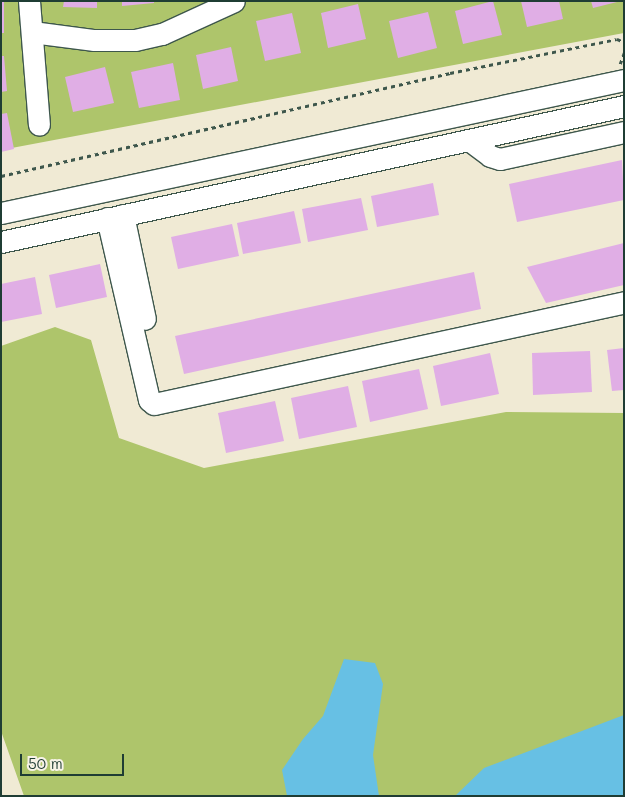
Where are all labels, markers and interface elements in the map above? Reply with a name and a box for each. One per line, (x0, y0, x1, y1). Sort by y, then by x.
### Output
scale bar (22, 744, 126, 776)
text: 50 m (28, 753, 63, 773)

